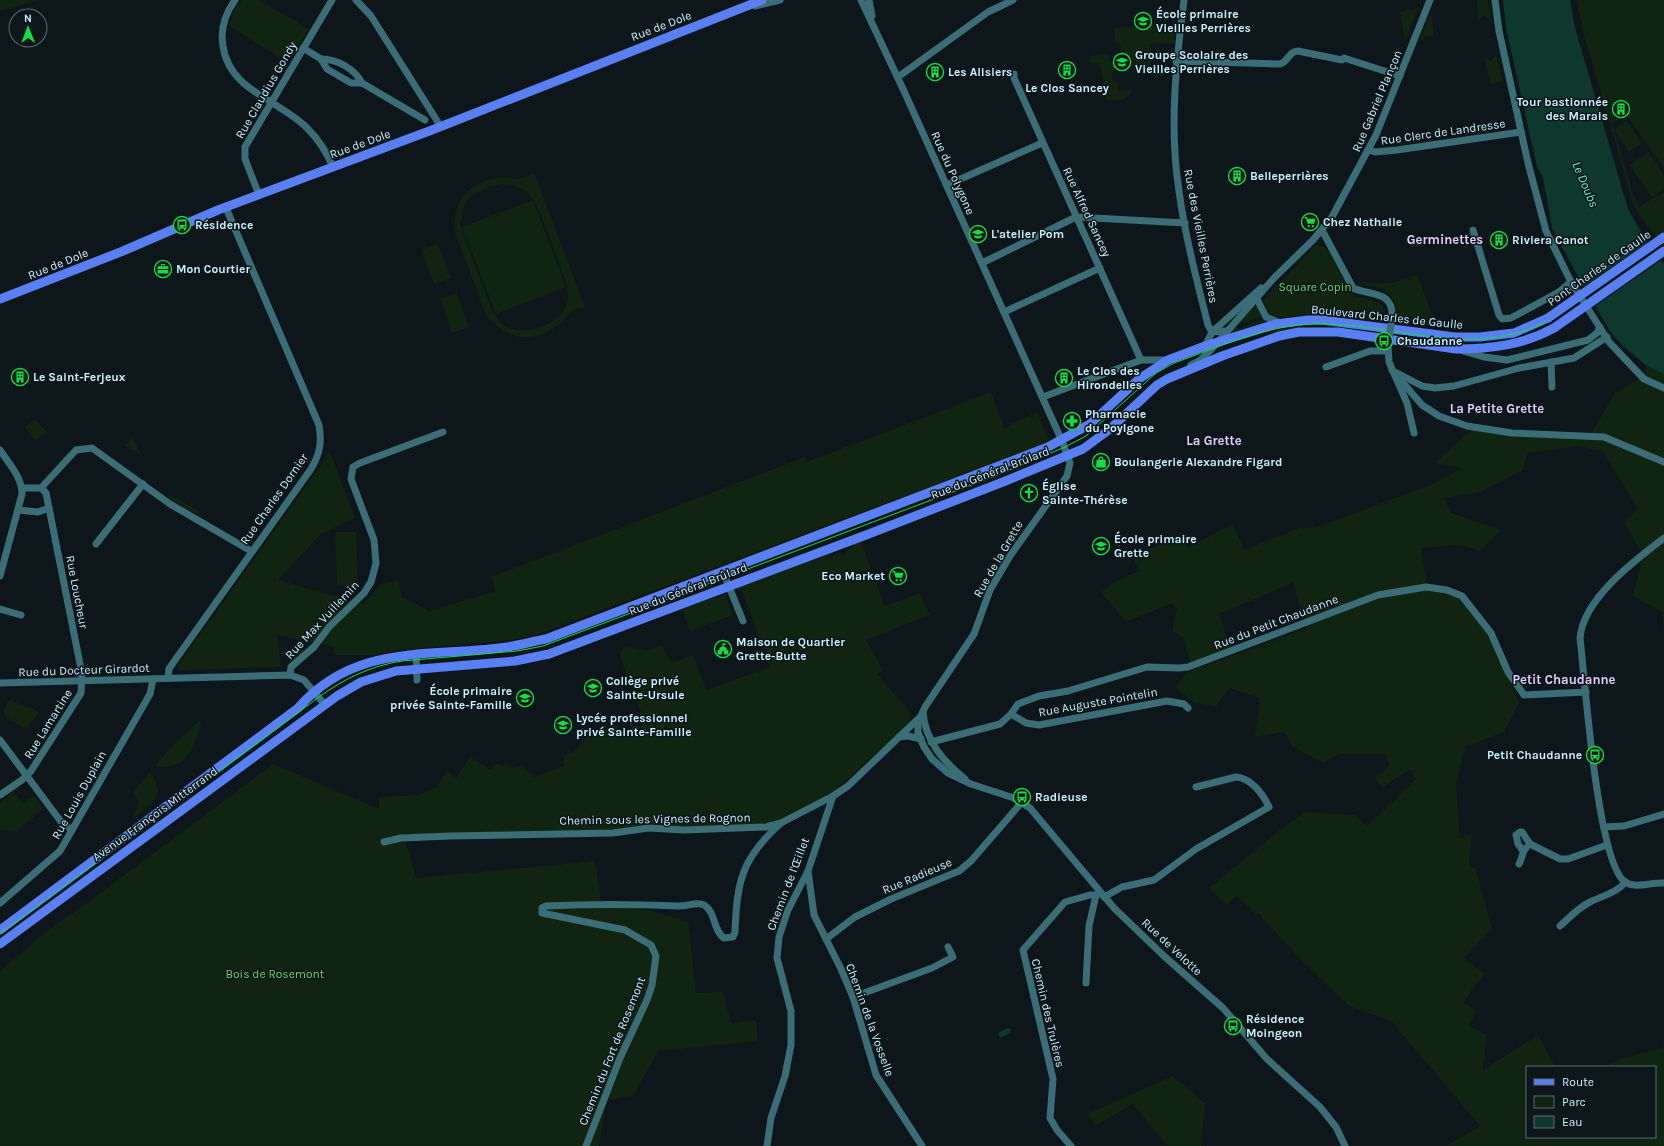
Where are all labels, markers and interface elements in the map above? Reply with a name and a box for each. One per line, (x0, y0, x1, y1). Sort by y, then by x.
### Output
place label: École primaire Vieilles Perrières (1156, 6, 1251, 35)
north arrow (8, 8, 48, 48)
street label: Rue de Dole (629, 8, 693, 44)
school or university icon: École primaire Vieilles Perrières (1133, 11, 1153, 31)
text: N (24, 12, 32, 25)
street label: Rue Claudius Gondy (233, 39, 300, 141)
place label: Groupe Scolaire des Vieilles Perrières (1135, 48, 1248, 76)
street label: Rue Gabriel Plançon (1349, 48, 1405, 154)
school or university icon: Groupe Scolaire des Vieilles Perrières (1112, 52, 1132, 72)
building icon: Le Clos Sancey (1057, 60, 1077, 80)
building icon: Les Alisiers (925, 62, 945, 82)
place label: Les Alisiers (948, 65, 1012, 79)
place label: Le Clos Sancey (1025, 81, 1109, 95)
place label: Tour bastionnée des Marais (1517, 95, 1608, 123)
building icon: Tour bastionnée des Marais (1611, 99, 1631, 119)
street label: Rue Clerc de Landresse (1380, 116, 1506, 148)
street label: Rue de Dole (328, 127, 392, 161)
street label: Rue du Polygone (928, 129, 978, 217)
water label: Le Doubs (1569, 159, 1602, 209)
street label: Rue Alfred Sancey (1060, 165, 1114, 260)
building icon: Belleperrières (1227, 166, 1247, 186)
street label: Rue des Vieilles Perrières (1181, 168, 1221, 304)
place label: Belleperrières (1250, 169, 1329, 183)
supermarket icon: Chez Nathalie (1300, 212, 1320, 232)
bus stop icon: Résidence (172, 215, 192, 235)
place label: Chez Nathalie (1323, 215, 1402, 229)
place label: Résidence (195, 218, 253, 232)
school or university icon: L'atelier Pom (968, 224, 988, 244)
place label: L'atelier Pom (991, 227, 1064, 241)
street label: Pont Charles de Gaulle (1545, 227, 1653, 309)
building icon: Riviera Canot (1489, 230, 1509, 250)
district label: Germinettes (1407, 232, 1483, 247)
place label: Riviera Canot (1512, 233, 1589, 247)
street label: Rue de Dole (26, 246, 90, 282)
office icon: Mon Courtier (153, 259, 173, 279)
place label: Mon Courtier (176, 262, 250, 276)
park label: Square Copin (1278, 280, 1352, 294)
street label: Boulevard Charles de Gaulle (1310, 302, 1464, 332)
bus stop icon: Chaudanne (1374, 331, 1394, 351)
place label: Chaudanne (1397, 334, 1462, 348)
place label: Le Clos des Hirondelles (1077, 364, 1142, 392)
building icon: Le Saint-Ferjeux (10, 367, 30, 387)
building icon: Le Clos des Hirondelles (1054, 368, 1074, 388)
place label: Le Saint-Ferjeux (33, 370, 126, 384)
district label: La Petite Grette (1450, 401, 1544, 416)
place label: Pharmacie du Poylgone (1085, 407, 1154, 435)
pharmacy icon: Pharmacie du Poylgone (1062, 411, 1082, 431)
district label: La Grette (1186, 433, 1242, 448)
street label: Rue du Général Brûlard (929, 444, 1051, 502)
street label: Rue Charles Dornier (237, 450, 311, 547)
shop icon: Boulangerie Alexandre Figard (1091, 452, 1111, 472)
place label: Boulangerie Alexandre Figard (1114, 455, 1282, 469)
place label: Église Sainte-Thérèse (1042, 478, 1128, 507)
church icon: Église Sainte-Thérèse (1019, 483, 1039, 503)
street label: Rue de la Grette (970, 518, 1026, 600)
place label: École primaire Grette (1114, 531, 1197, 560)
school or university icon: École primaire Grette (1091, 536, 1111, 556)
street label: Rue Loucheur (63, 554, 91, 630)
street label: Rue du Général Brûlard (627, 560, 749, 618)
supermarket icon: Eco Market (888, 566, 908, 586)
place label: Eco Market (821, 569, 885, 583)
street label: Rue Max Vuillemin (282, 578, 362, 662)
street label: Rue du Petit Chaudanne (1212, 592, 1340, 652)
place label: Maison de Quartier Grette-Butte (736, 635, 845, 663)
public building icon: Maison de Quartier Grette-Butte (713, 639, 733, 659)
street label: Rue du Docteur Girardot (18, 661, 150, 679)
district label: Petit Chaudanne (1512, 672, 1616, 687)
place label: Collège privé Sainte-Ursule (606, 674, 685, 702)
school or university icon: Collège privé Sainte-Ursule (583, 678, 603, 698)
place label: École primaire privée Sainte-Famille (390, 683, 512, 712)
street label: Rue Auguste Pointelin (1037, 685, 1159, 719)
street label: Rue Lamartine (21, 687, 75, 761)
school or university icon: École primaire privée Sainte-Famille (515, 688, 535, 708)
place label: Lycée professionnel privé Sainte-Famille (576, 711, 692, 739)
school or university icon: Lycée professionnel privé Sainte-Famille (553, 715, 573, 735)
bus stop icon: Petit Chaudanne (1585, 745, 1605, 765)
street label: Rue Louis Duplain (49, 748, 109, 842)
place label: Petit Chaudanne (1487, 748, 1582, 762)
street label: Avenue François Mitterrand (90, 764, 220, 864)
bus stop icon: Radieuse (1012, 787, 1032, 807)
place label: Radieuse (1035, 790, 1088, 804)
street label: Chemin sous les Vignes de Rognon (559, 810, 751, 828)
street label: Chemin de l'Œillet (764, 835, 812, 932)
street label: Rue Radieuse (880, 855, 954, 897)
street label: Rue de Velotte (1139, 915, 1205, 979)
street label: Chemin des Trulères (1029, 957, 1067, 1069)
street label: Chemin de la Vosselle (843, 962, 897, 1078)
park label: Bois de Rosemont (226, 967, 325, 981)
street label: Chemin du Fort de Rosemont (576, 974, 648, 1127)
place label: Résidence Moingeon (1246, 1012, 1304, 1040)
bus stop icon: Résidence Moingeon (1223, 1016, 1243, 1036)
legend (1526, 1066, 1656, 1138)
text: Route (1562, 1075, 1594, 1089)
text: Parc (1562, 1095, 1586, 1109)
text: Eau (1562, 1115, 1583, 1129)

